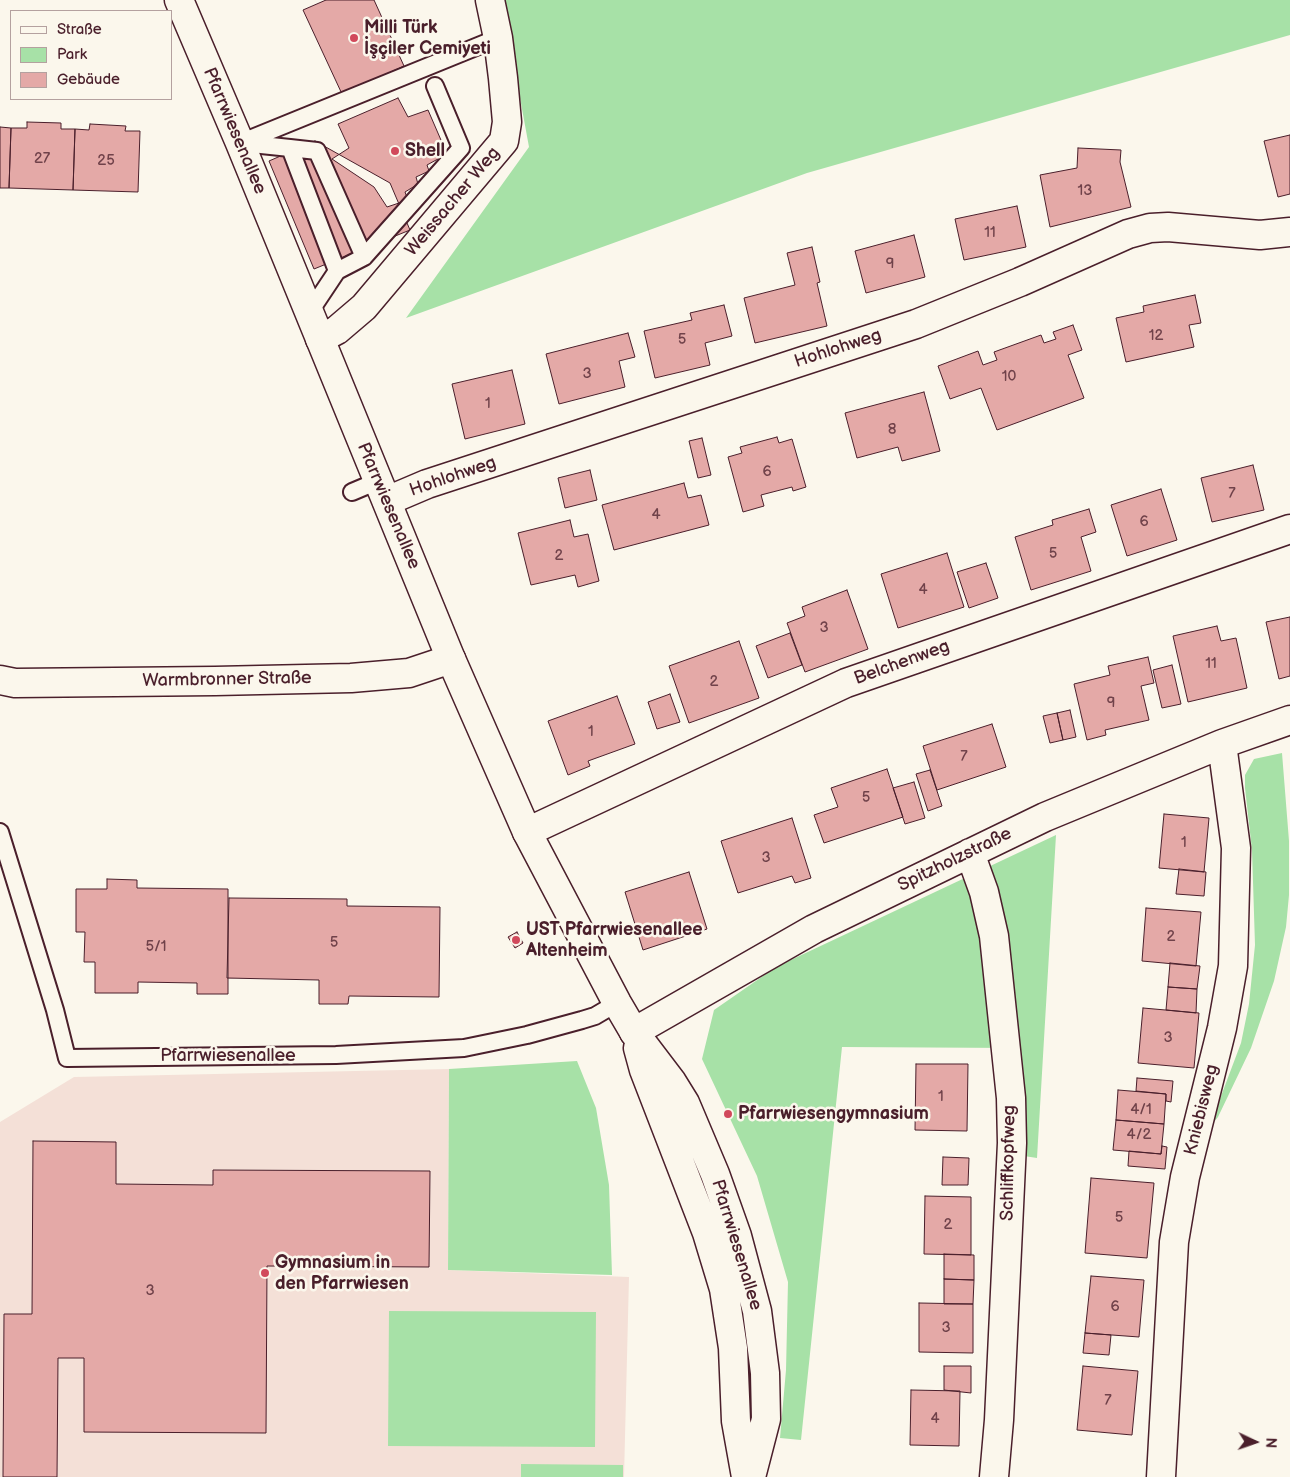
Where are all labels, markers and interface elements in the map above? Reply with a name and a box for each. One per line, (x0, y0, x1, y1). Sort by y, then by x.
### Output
legend (10, 10, 172, 100)
place label: Milli Türk İşçiler Cemiyeti (364, 17, 491, 59)
text: Straße (57, 20, 102, 39)
marker: Milli Türk İşçiler Cemiyeti (348, 32, 360, 44)
text: Park (57, 45, 87, 64)
street label: Pfarrwiesenallee (198, 64, 270, 198)
text: Gebäude (57, 70, 120, 89)
place label: Shell (405, 140, 445, 162)
street label: Weissacher Weg (401, 143, 505, 261)
marker: Shell (389, 145, 401, 157)
house number: 27 (34, 150, 50, 168)
house number: 25 (97, 152, 115, 170)
house number: 13 (1077, 182, 1093, 200)
house number: 11 (984, 224, 996, 242)
house number: 9 (886, 255, 894, 273)
street label: Hohlohweg (792, 325, 884, 373)
house number: 12 (1149, 327, 1163, 345)
house number: 5 (678, 331, 686, 349)
house number: 3 (582, 365, 592, 383)
house number: 10 (1002, 368, 1016, 386)
house number: 1 (485, 395, 491, 413)
house number: 8 (888, 421, 896, 439)
street label: Pfarrwiesenallee (352, 439, 424, 573)
street label: Hohlohweg (407, 452, 499, 502)
house number: 6 (762, 463, 772, 481)
house number: 7 (1228, 485, 1236, 503)
house number: 4 (651, 506, 661, 524)
house number: 6 (1139, 513, 1149, 531)
house number: 5 (1049, 545, 1057, 563)
house number: 2 (555, 547, 563, 565)
house number: 4 (918, 581, 928, 599)
house number: 3 (819, 619, 829, 637)
street label: Belchenweg (851, 636, 953, 690)
house number: 11 (1205, 655, 1217, 673)
street label: Warmbronner Straße (142, 668, 312, 692)
house number: 2 (710, 673, 718, 691)
house number: 9 (1107, 694, 1115, 712)
house number: 1 (588, 723, 594, 741)
house number: 7 (960, 748, 968, 766)
house number: 5 (862, 789, 870, 807)
street label: Spitzholzstraße (895, 823, 1015, 897)
house number: 1 (1181, 834, 1187, 852)
house number: 3 (761, 849, 771, 867)
place label: UST Pfarrwiesenallee Altenheim (526, 919, 703, 962)
house number: 2 (1167, 928, 1175, 946)
house number: 5 (330, 934, 338, 952)
marker: UST Pfarrwiesenallee Altenheim (510, 934, 522, 946)
house number: 5/1 (145, 938, 167, 956)
house number: 3 (1163, 1029, 1173, 1047)
street label: Pfarrwiesenallee (160, 1045, 296, 1067)
street label: Kniebisweg (1180, 1062, 1224, 1158)
house number: 1 (938, 1088, 944, 1106)
house number: 4/1 (1130, 1101, 1152, 1119)
place label: Pfarrwiesengymnasium (738, 1103, 929, 1125)
street label: Schliffkopfweg (997, 1105, 1021, 1221)
marker: Pfarrwiesengymnasium (722, 1108, 734, 1120)
house number: 4/2 (1127, 1126, 1151, 1144)
street label: Pfarrwiesenallee (706, 1177, 766, 1313)
house number: 5 (1115, 1209, 1123, 1227)
house number: 2 (944, 1216, 952, 1234)
place label: Gymnasium in den Pfarrwiesen (275, 1252, 409, 1294)
marker: Gymnasium in den Pfarrwiesen (259, 1267, 271, 1279)
house number: 3 (145, 1282, 155, 1300)
house number: 6 (1110, 1298, 1120, 1316)
house number: 3 (941, 1319, 951, 1337)
house number: 7 (1104, 1392, 1112, 1410)
house number: 4 (930, 1410, 940, 1428)
north arrow (1230, 1417, 1280, 1467)
text: N (1262, 1437, 1279, 1448)

